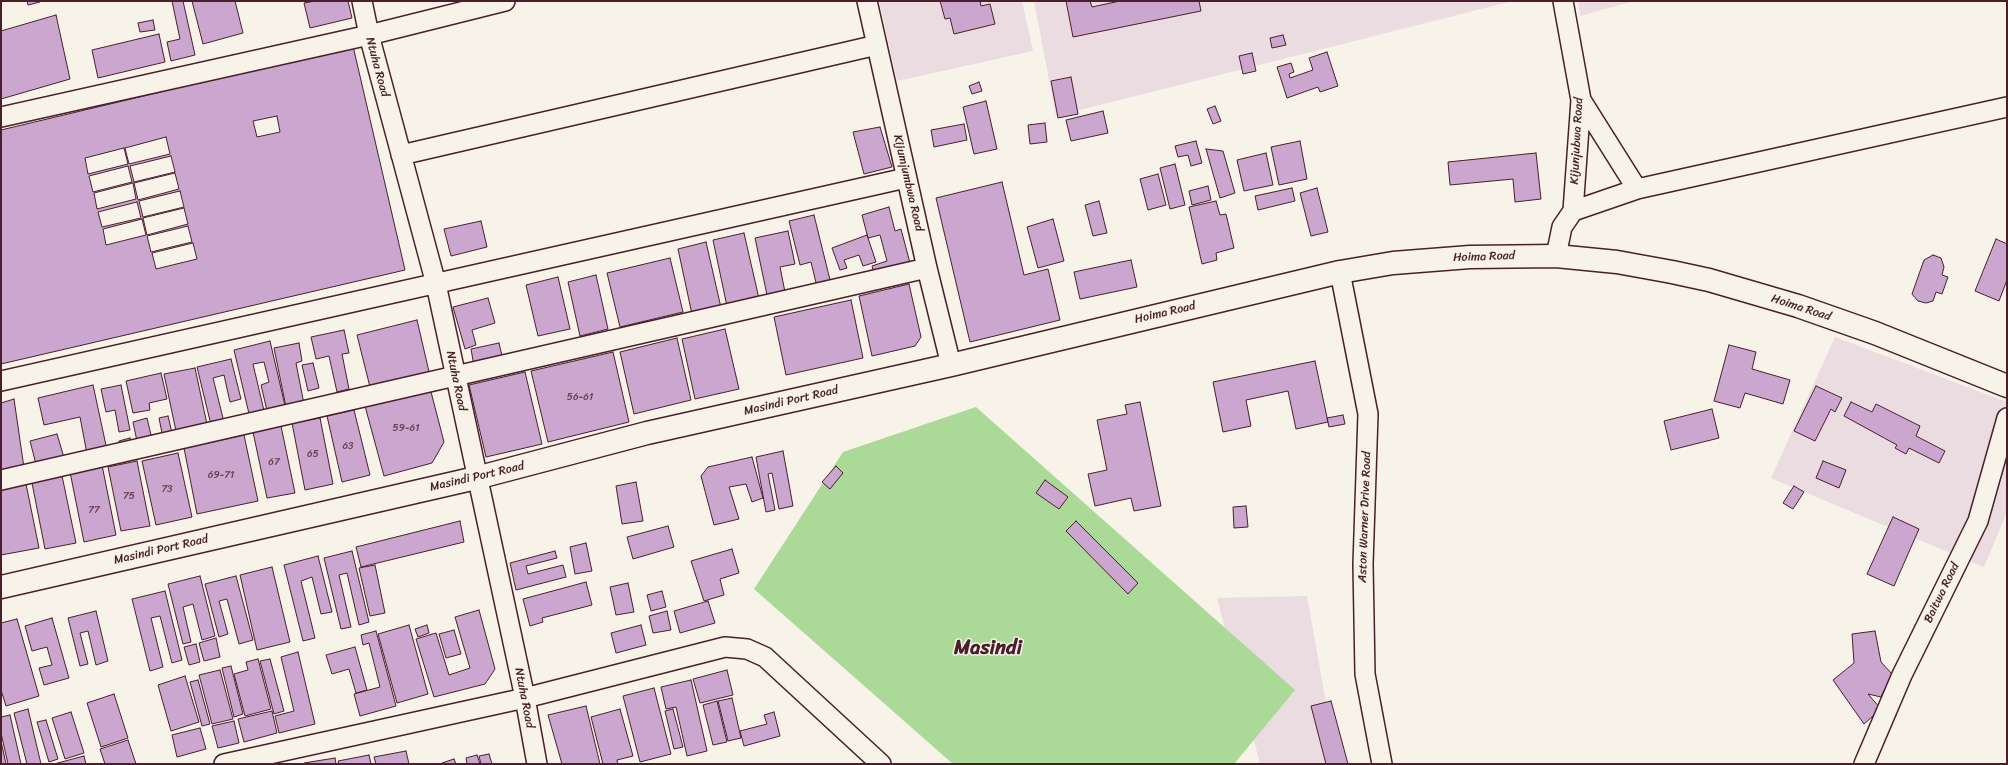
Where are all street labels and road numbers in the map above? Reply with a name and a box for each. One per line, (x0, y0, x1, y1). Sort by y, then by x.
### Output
street label: Ntuha Road (362, 36, 392, 98)
street label: Kijunjubwa Road (1568, 97, 1586, 185)
street label: Kijumjumbwa Road (890, 133, 926, 233)
street label: Hoima Road (1453, 249, 1515, 265)
street label: Hoima Road (1769, 292, 1833, 324)
street label: Hoima Road (1133, 299, 1197, 327)
street label: Ntuha Road (443, 350, 469, 412)
street label: Masindi Port Road (742, 383, 840, 419)
street label: Aston Warner Drive Road (1356, 451, 1374, 583)
street label: Masindi Port Road (428, 459, 526, 495)
street label: Masindi Port Road (112, 532, 210, 568)
street label: Baitwa Road (1921, 560, 1963, 626)
street label: Ntuha Road (511, 667, 537, 729)

